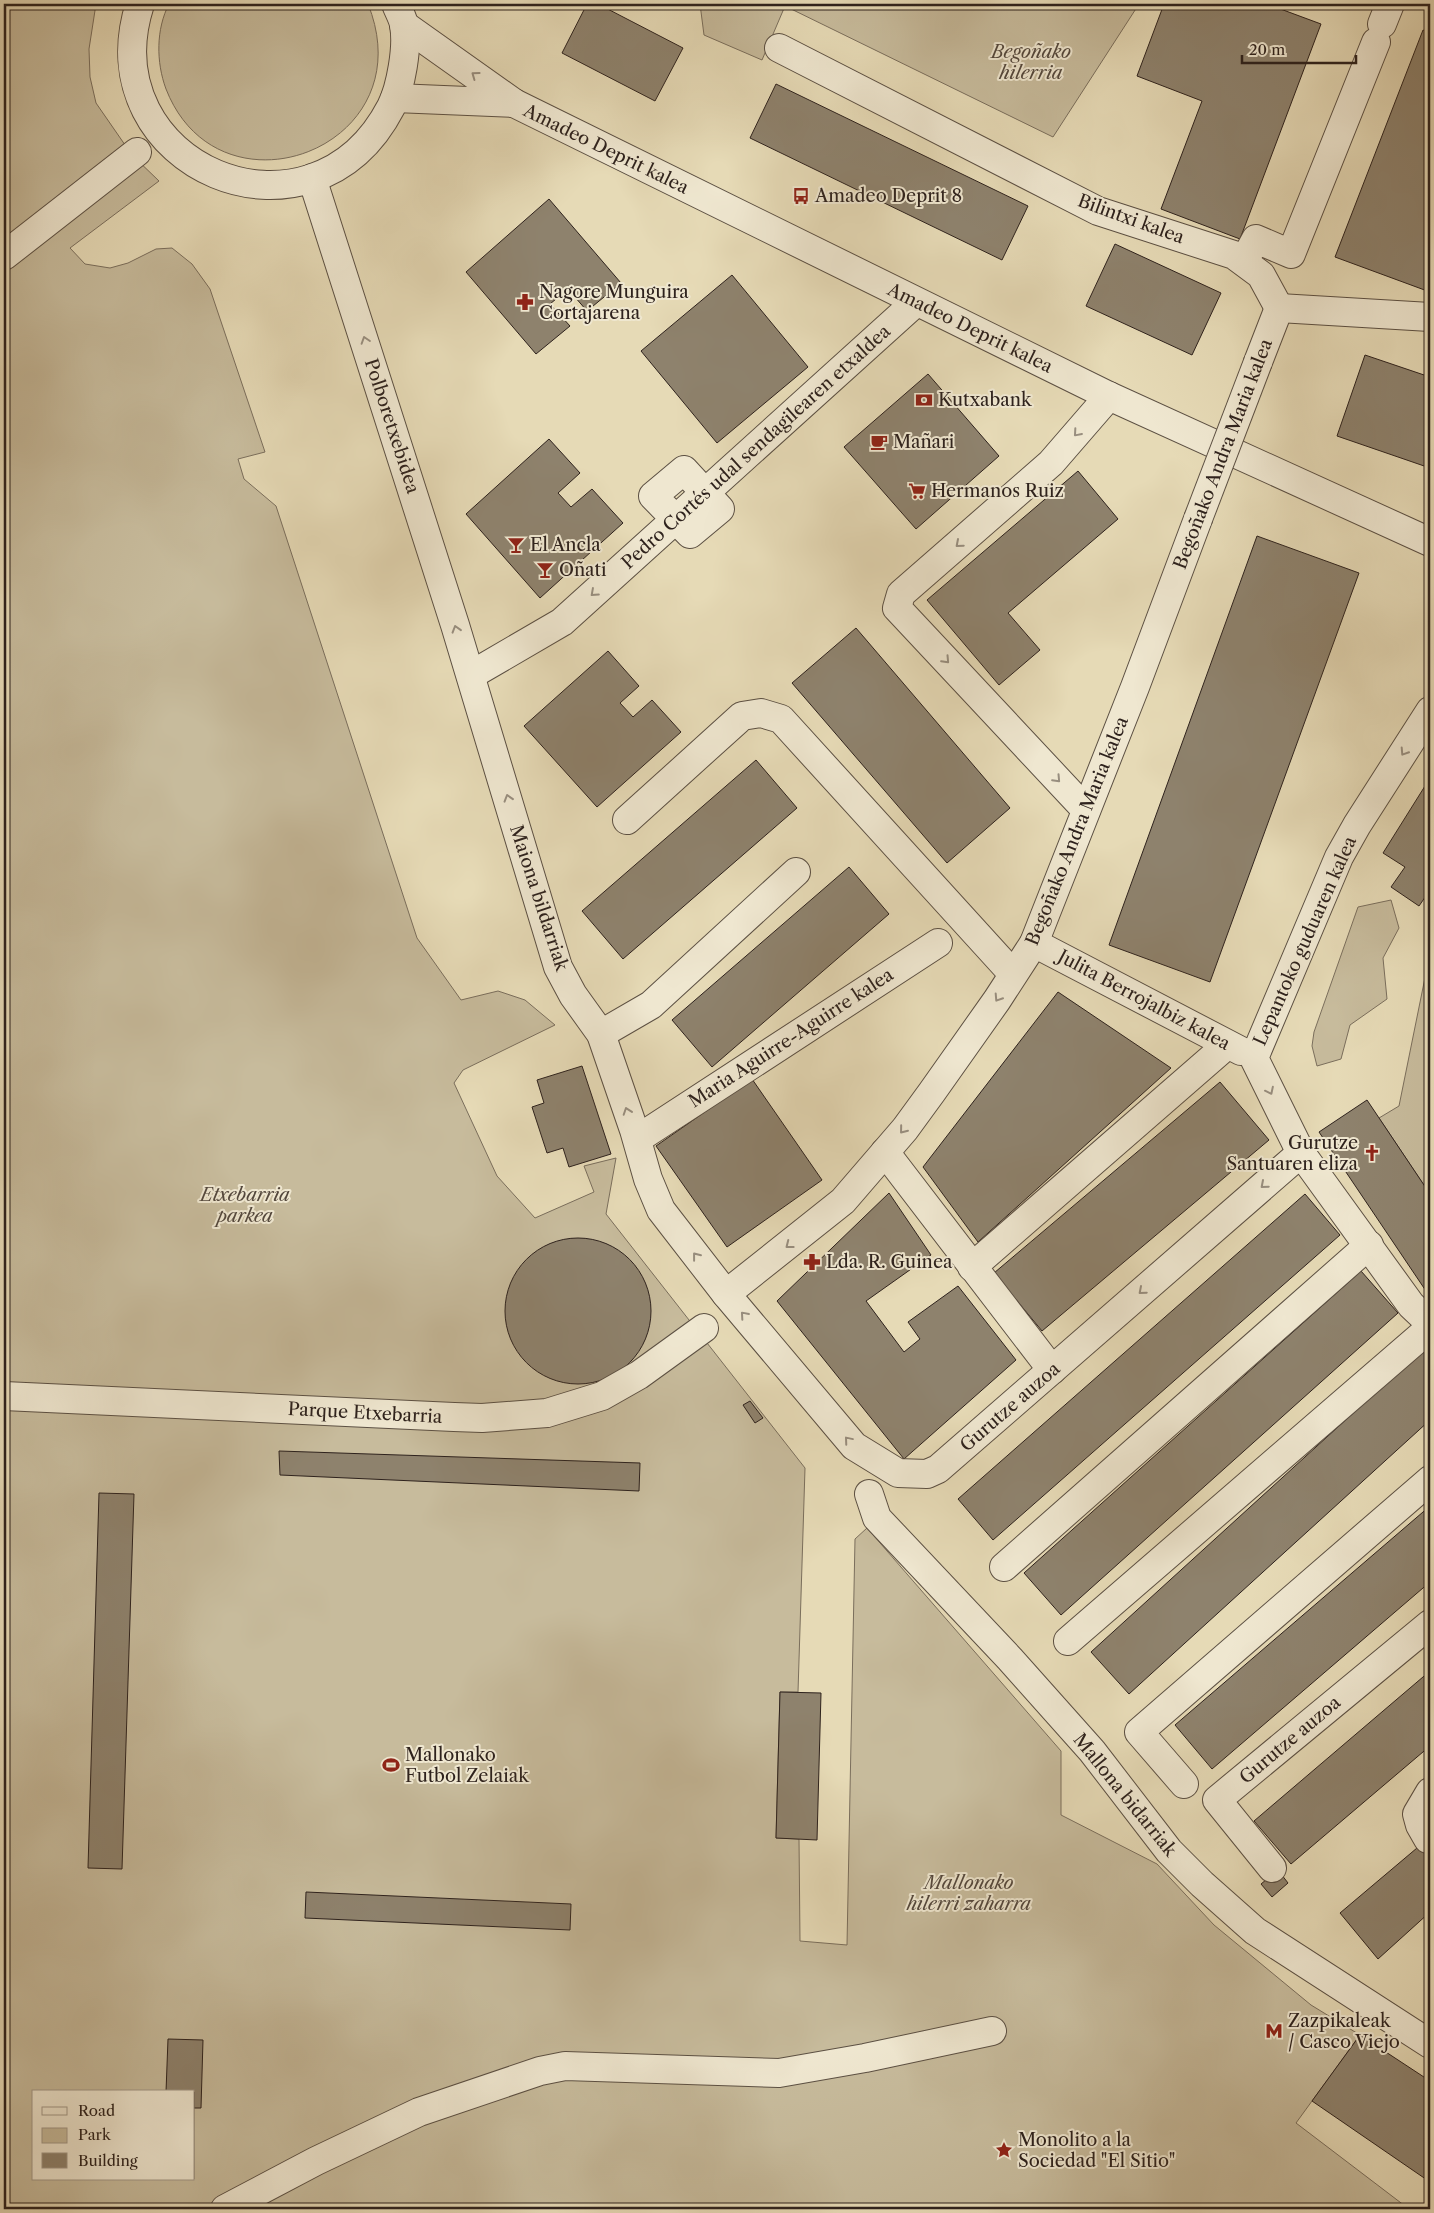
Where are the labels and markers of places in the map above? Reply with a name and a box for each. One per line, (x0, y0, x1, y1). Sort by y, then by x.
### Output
place label: Amadeo Deprit 8 (814, 185, 962, 207)
bus stop icon: Amadeo Deprit 8 (791, 186, 811, 206)
place label: Nagore Munguira Cortajarena (539, 281, 689, 324)
pharmacy icon: Nagore Munguira Cortajarena (515, 292, 535, 312)
place label: Kutxabank (938, 389, 1033, 411)
bank icon: Kutxabank (914, 390, 934, 410)
place label: Mañari (893, 431, 955, 453)
cafe icon: Mañari (869, 432, 889, 452)
place label: Hermanos Ruiz (931, 480, 1064, 502)
supermarket icon: Hermanos Ruiz (907, 481, 927, 501)
place label: El Ancla (530, 534, 601, 556)
bar icon: El Ancla (506, 535, 526, 555)
place label: Oñati (559, 559, 607, 581)
bar icon: Oñati (535, 560, 555, 580)
place label: Gurutze Santuaren eliza (1226, 1132, 1358, 1175)
church icon: Gurutze Santuaren eliza (1362, 1143, 1382, 1163)
place label: Lda. R. Guinea (826, 1251, 953, 1273)
pharmacy icon: Lda. R. Guinea (802, 1252, 822, 1272)
place label: Mallonako Futbol Zelaiak (405, 1744, 530, 1787)
sports icon: Mallonako Futbol Zelaiak (381, 1755, 401, 1775)
place label: Zazpikaleak / Casco Viejo (1288, 2010, 1400, 2053)
metro station icon: Zazpikaleak / Casco Viejo (1264, 2021, 1284, 2041)
place label: Monolito a la Sociedad "El Sitio" (1018, 2129, 1175, 2172)
place icon: Monolito a la Sociedad "El Sitio" (994, 2140, 1014, 2160)

